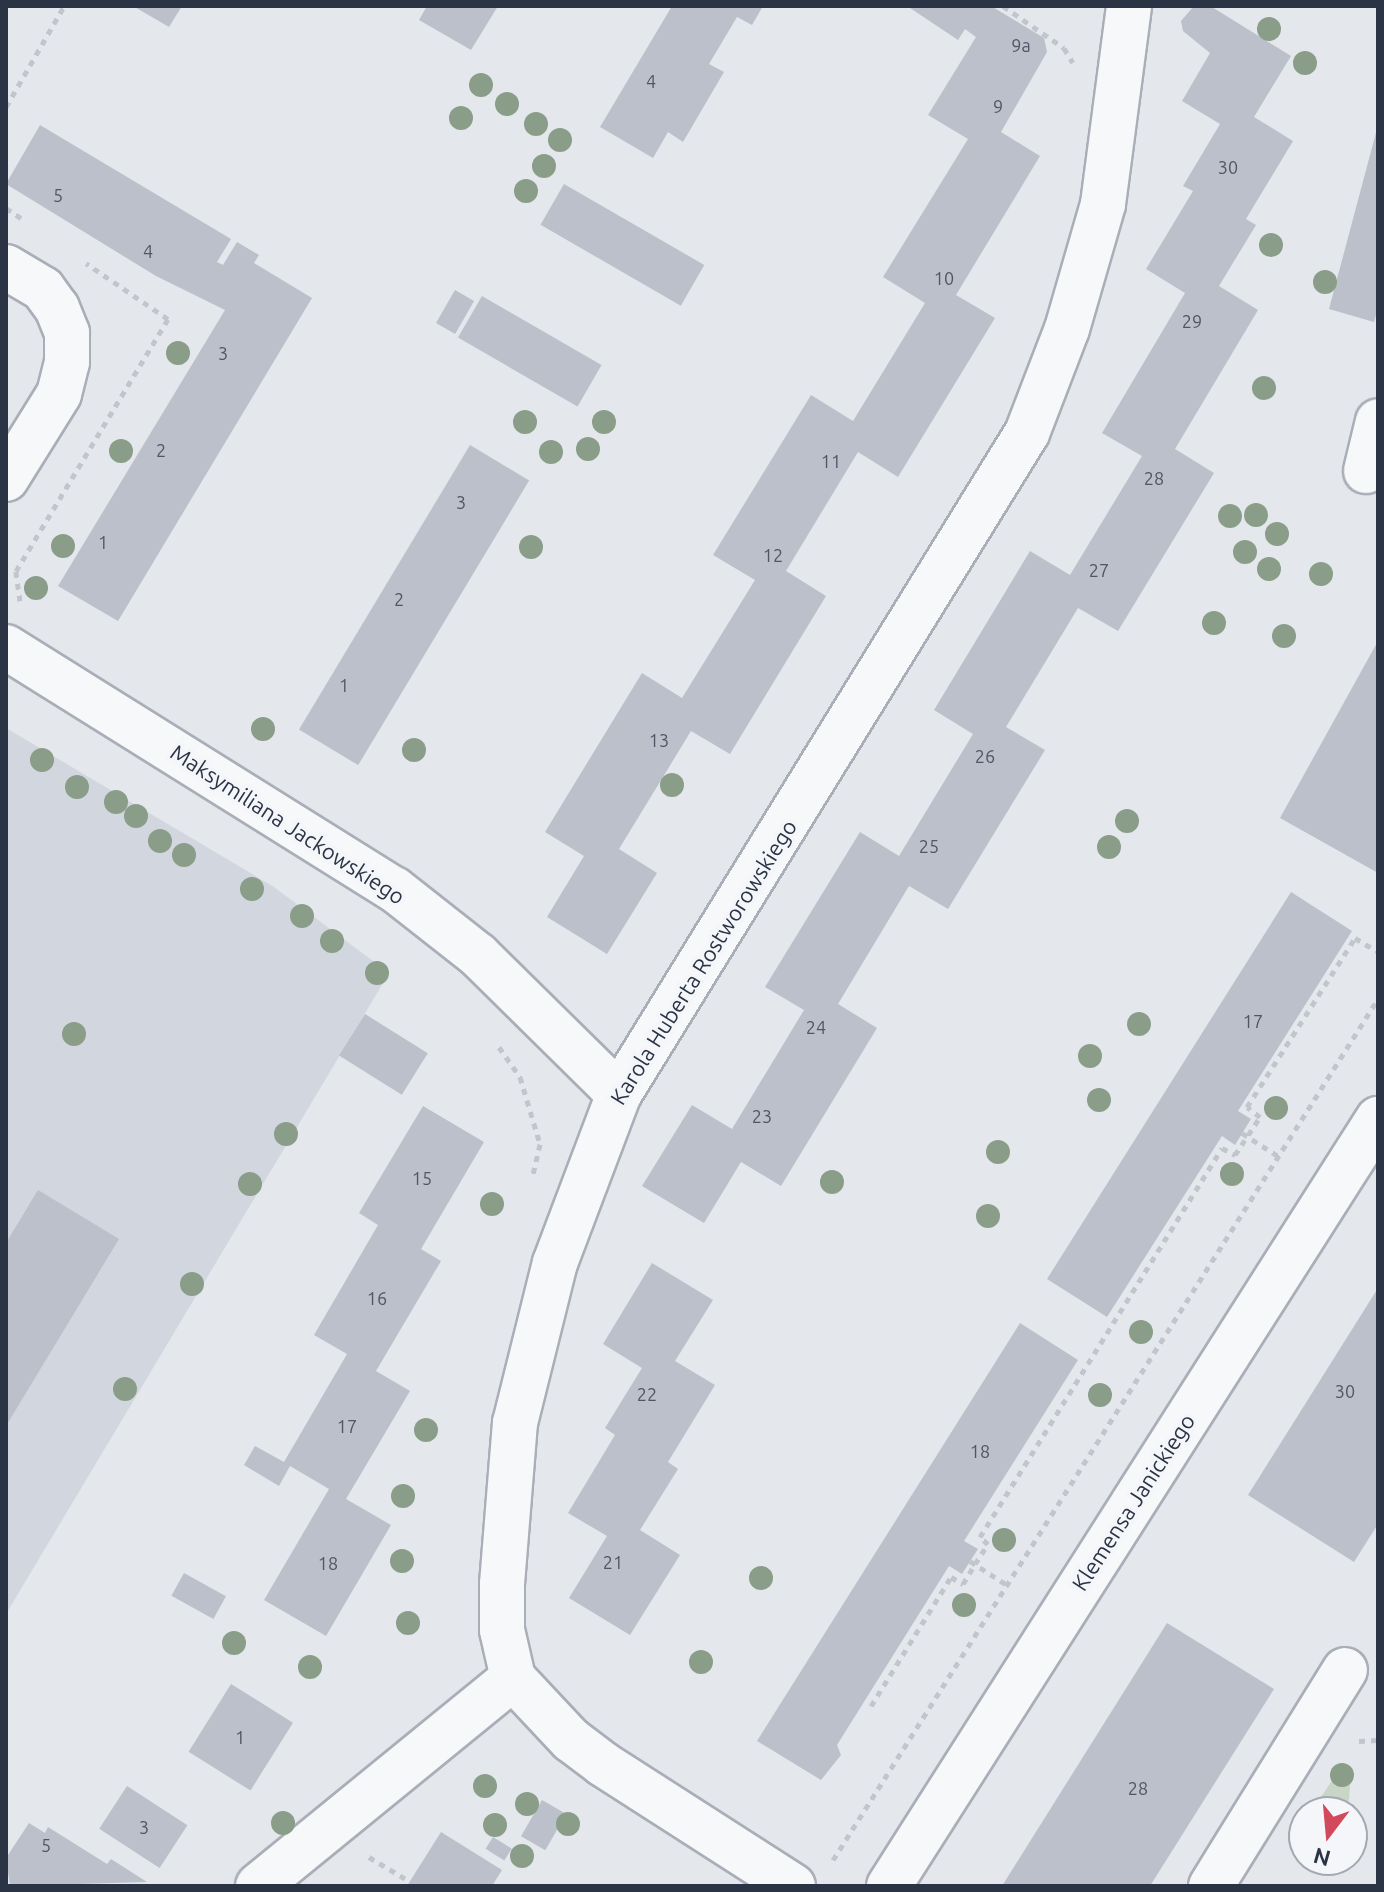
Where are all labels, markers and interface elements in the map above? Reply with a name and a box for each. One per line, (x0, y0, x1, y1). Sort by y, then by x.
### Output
house number: 9a (1011, 34, 1031, 56)
house number: 4 (646, 70, 656, 92)
house number: 9 (993, 95, 1003, 117)
house number: 30 (1218, 156, 1238, 178)
house number: 5 (53, 184, 63, 206)
house number: 4 (143, 240, 153, 262)
house number: 10 (934, 267, 954, 289)
house number: 29 (1182, 310, 1202, 332)
house number: 3 (218, 342, 228, 364)
house number: 2 (156, 439, 166, 461)
house number: 11 (821, 450, 841, 472)
house number: 28 (1144, 467, 1164, 489)
house number: 3 (456, 491, 466, 513)
house number: 1 (98, 531, 108, 553)
house number: 12 (763, 544, 783, 566)
house number: 27 (1089, 559, 1109, 581)
house number: 2 (394, 588, 404, 610)
house number: 1 (339, 674, 349, 696)
house number: 13 (649, 729, 669, 751)
street label: Maksymiliana Jackowskiego (166, 738, 410, 910)
house number: 26 (975, 745, 995, 767)
street label: Karola Huberta Rostworowskiego (604, 815, 802, 1109)
house number: 25 (919, 835, 939, 857)
house number: 17 (1243, 1010, 1263, 1032)
house number: 24 (806, 1016, 826, 1038)
house number: 23 (752, 1105, 772, 1127)
house number: 15 (412, 1167, 432, 1189)
house number: 16 (367, 1287, 387, 1309)
house number: 30 (1335, 1380, 1355, 1402)
house number: 22 (637, 1383, 657, 1405)
street label: Klemensa Janickiego (1066, 1409, 1200, 1595)
house number: 17 (337, 1415, 357, 1437)
house number: 18 (970, 1440, 990, 1462)
house number: 21 (603, 1551, 623, 1573)
house number: 18 (318, 1552, 338, 1574)
house number: 1 (235, 1726, 245, 1748)
house number: 28 (1128, 1777, 1148, 1799)
north arrow (1288, 1796, 1368, 1876)
house number: 3 (139, 1816, 149, 1838)
house number: 5 (41, 1834, 51, 1856)
text: N (1310, 1843, 1333, 1872)

